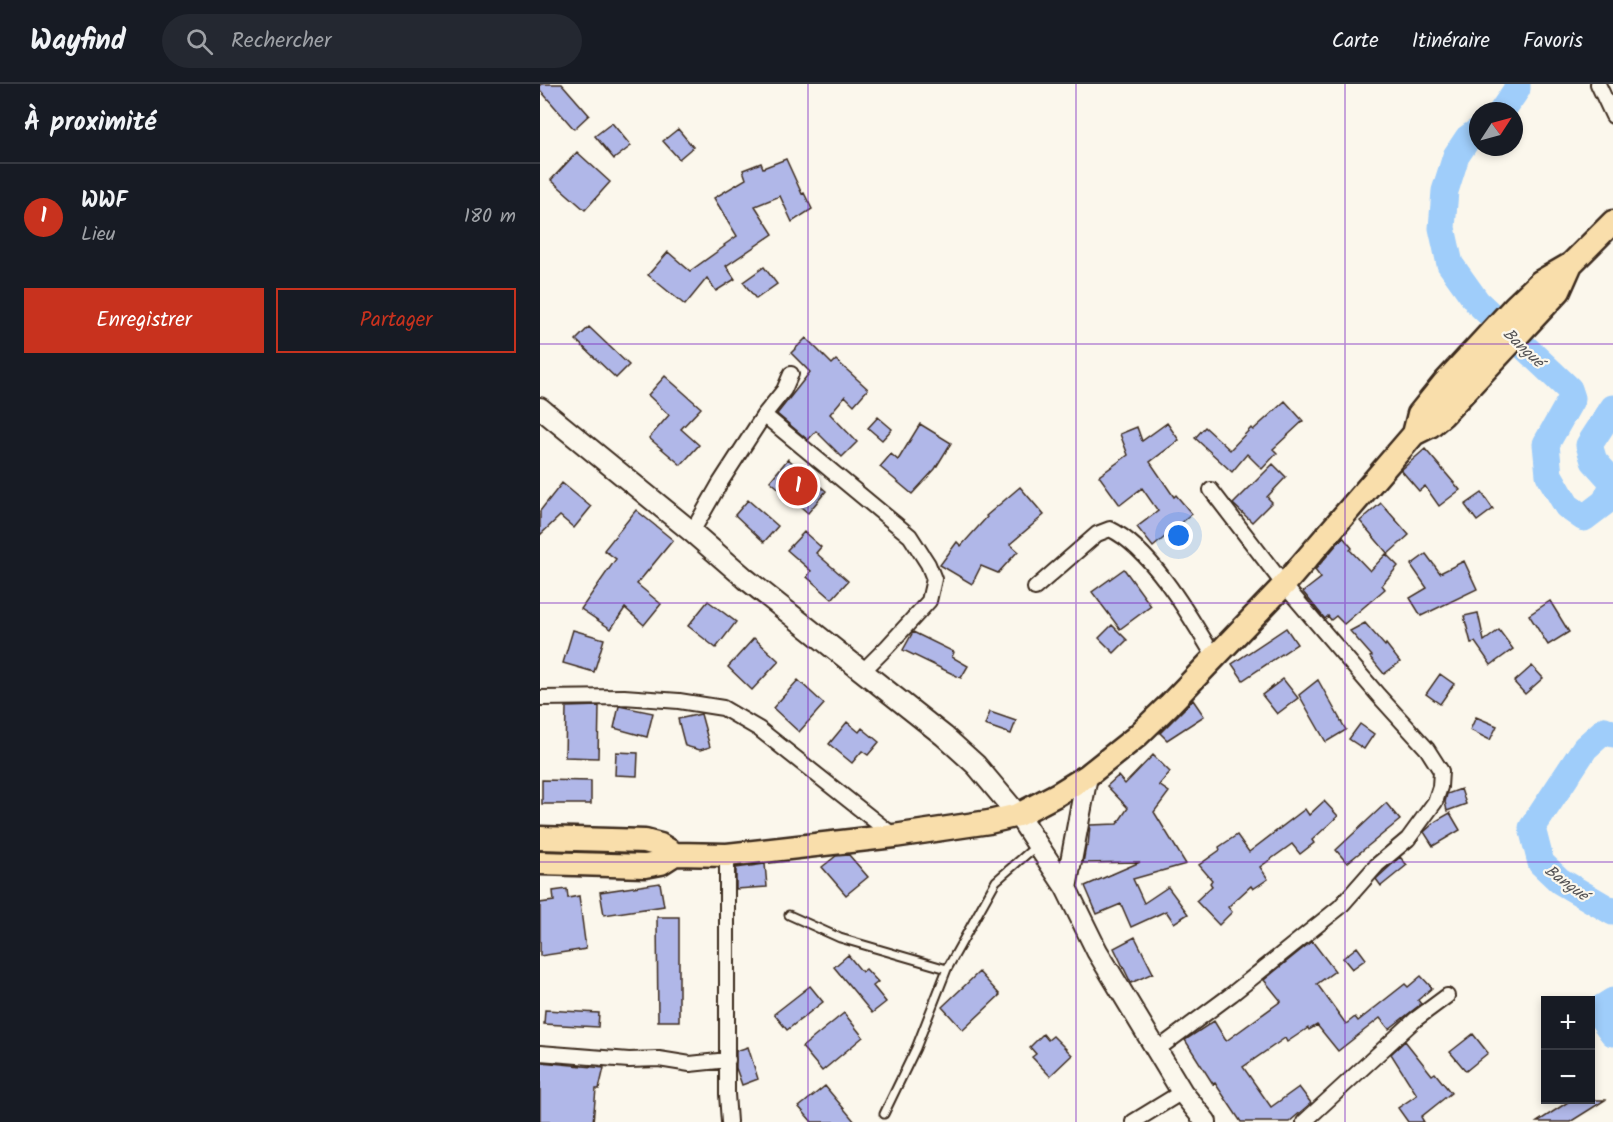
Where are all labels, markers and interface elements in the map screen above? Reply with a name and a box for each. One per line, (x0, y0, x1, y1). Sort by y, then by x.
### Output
search box (162, 14, 582, 68)
text: Wayfind (30, 19, 126, 64)
text: Rechercher (231, 24, 331, 59)
icon: search (183, 25, 216, 58)
text: Carte (1332, 25, 1379, 58)
text: Itinéraire (1412, 25, 1490, 58)
text: Favoris (1523, 25, 1583, 58)
text: À proximité (24, 102, 156, 144)
north arrow (1469, 102, 1523, 156)
text: WWF (81, 184, 127, 219)
text: 1 (40, 201, 47, 233)
text: 180 m (464, 201, 516, 233)
text: Lieu (81, 219, 115, 251)
button: Enregistrer (24, 288, 264, 353)
button: Partager (276, 288, 516, 353)
water label: Bangué (1497, 322, 1552, 377)
pin: 1 (778, 464, 818, 508)
your location (1164, 521, 1193, 550)
water label: Bangué (1539, 859, 1596, 910)
map controls (1541, 996, 1595, 1104)
button: + (1541, 996, 1595, 1050)
button: − (1541, 1050, 1595, 1104)

